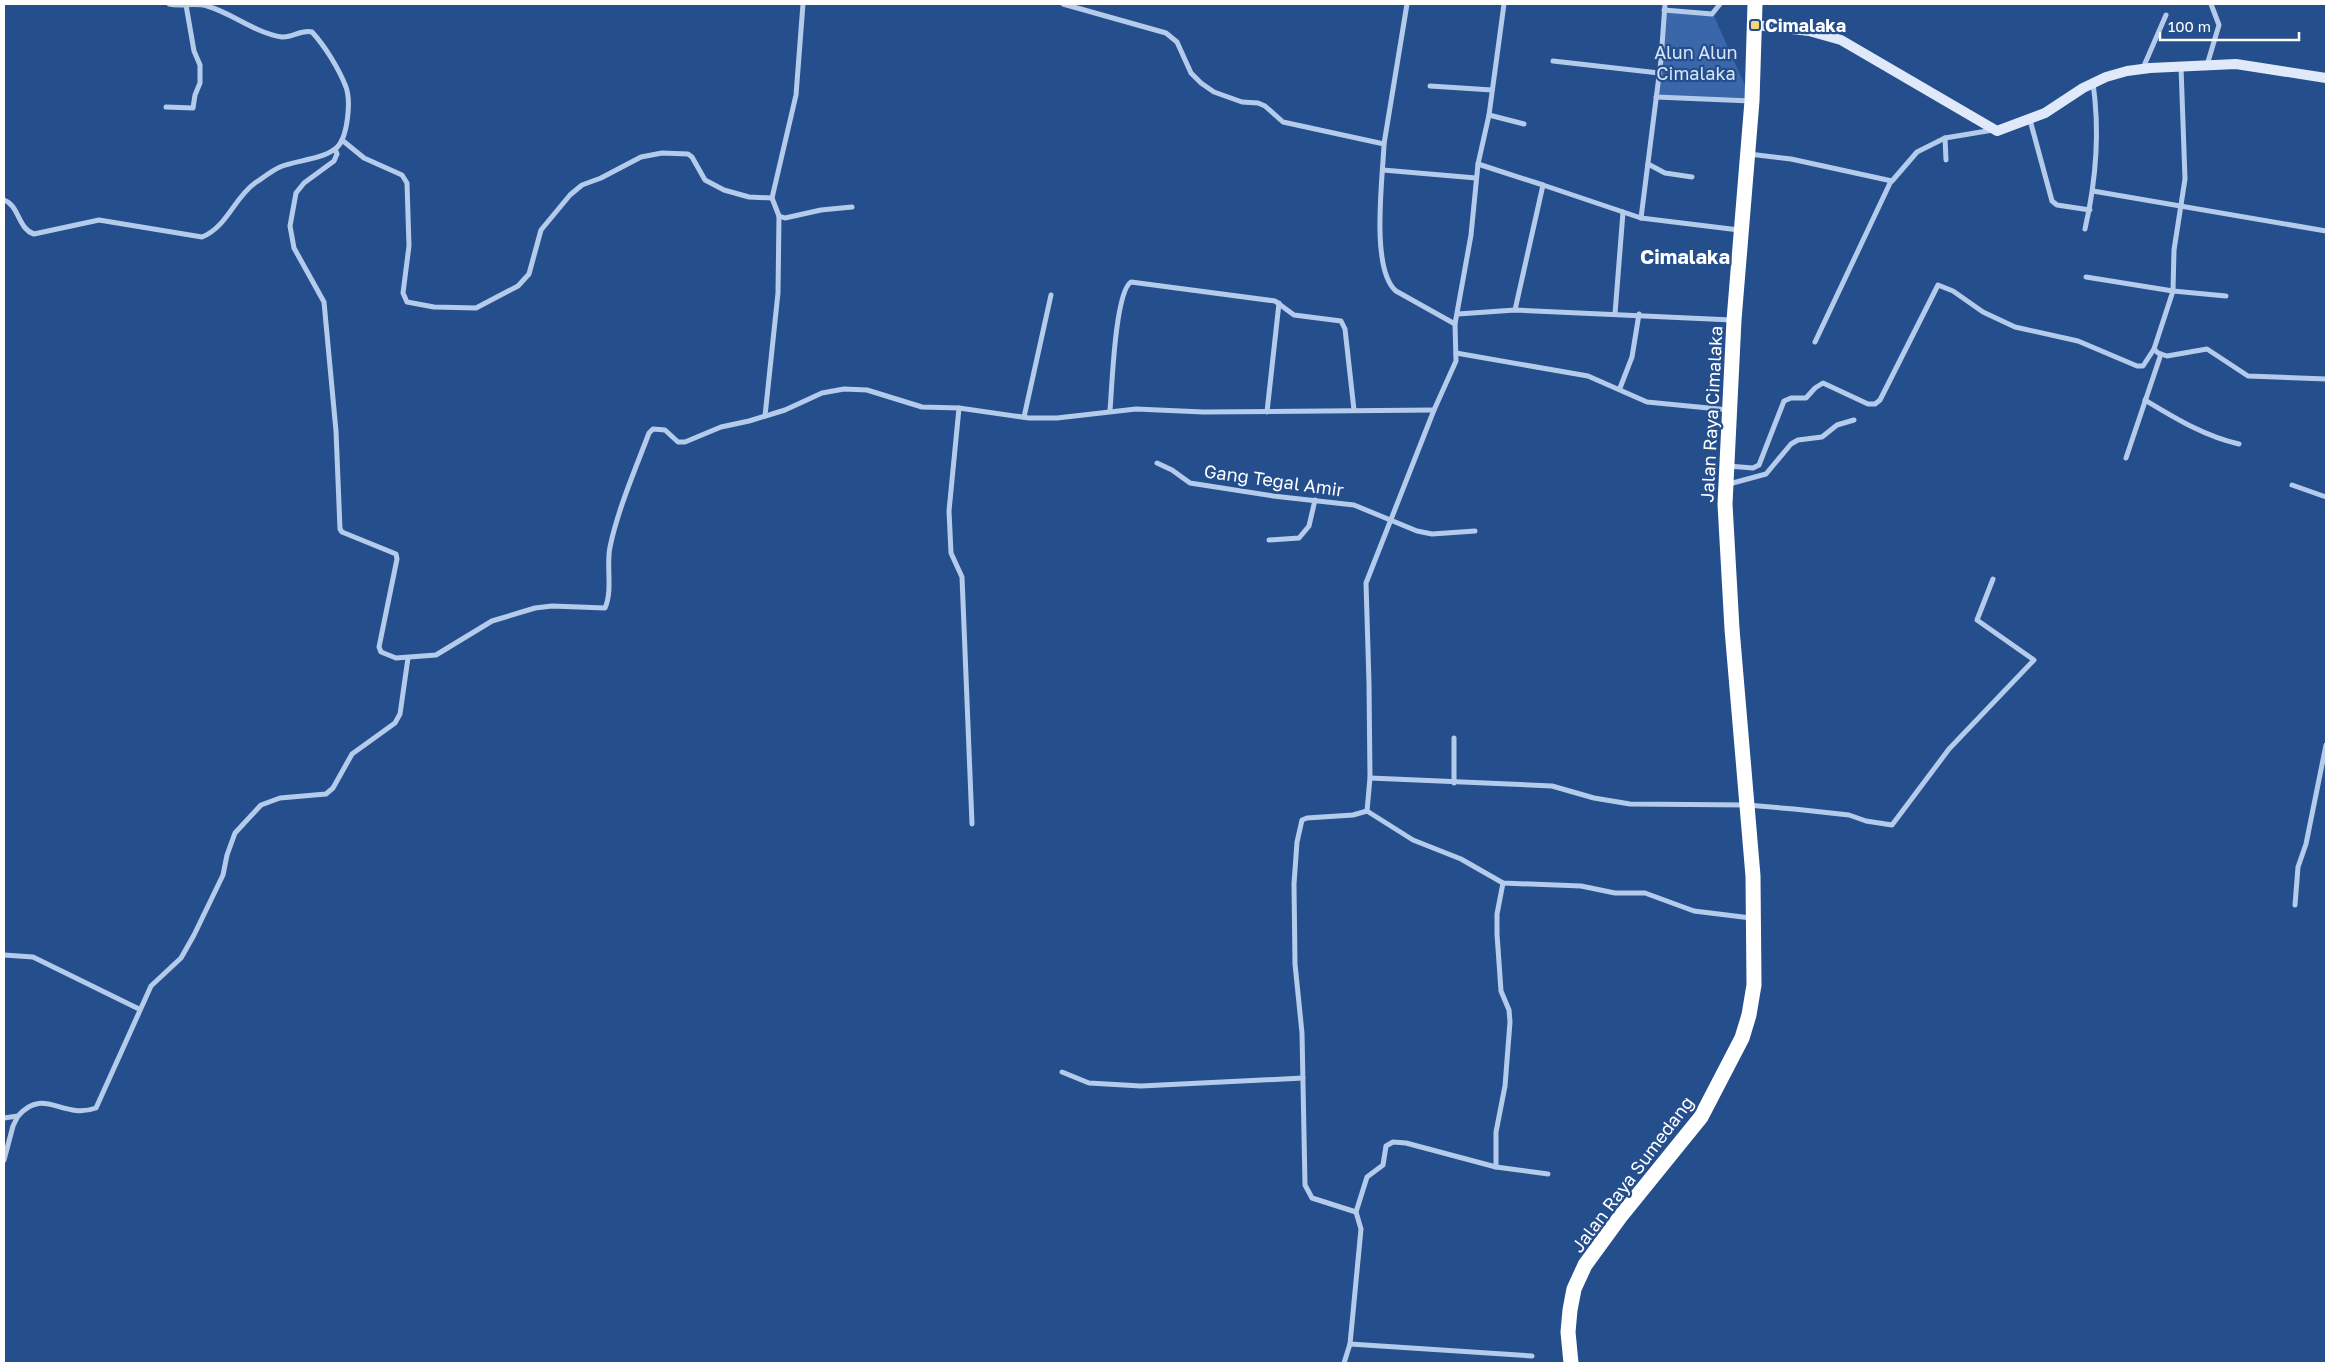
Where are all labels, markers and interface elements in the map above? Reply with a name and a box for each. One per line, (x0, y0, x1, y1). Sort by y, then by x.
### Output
scale bar (2160, 10, 2299, 42)
place label: Cimalaka (1765, 14, 1846, 36)
text: 100 m (2168, 17, 2211, 35)
marker: Cimalaka (1749, 19, 1761, 31)
park label: Alun Alun Cimalaka (1654, 41, 1738, 84)
district label: Cimalaka (1640, 244, 1730, 268)
street label: Jalan Raya Cimalaka (1695, 325, 1727, 503)
street label: Gang Tegal Amir (1203, 459, 1345, 501)
street label: Jalan Raya Sumedang (1566, 1092, 1698, 1256)

